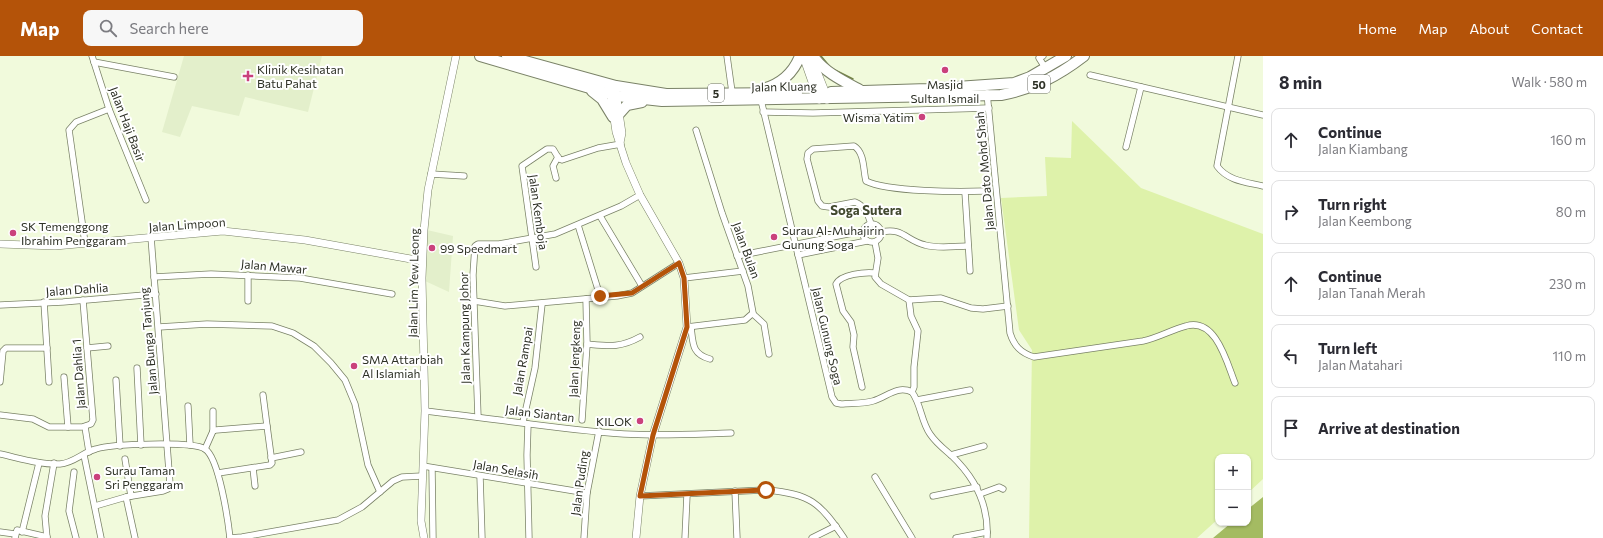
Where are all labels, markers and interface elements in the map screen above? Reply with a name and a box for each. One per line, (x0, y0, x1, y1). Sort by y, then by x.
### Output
search box (83, 10, 363, 46)
text: Map (20, 17, 59, 40)
icon: search (97, 17, 119, 39)
text: Search here (129, 19, 209, 37)
text: Home (1358, 20, 1397, 37)
text: Map (1419, 20, 1447, 37)
text: About (1469, 20, 1509, 37)
text: Contact (1531, 20, 1583, 37)
place label: Klinik Kesihatan Batu Pahat (257, 62, 344, 90)
marker: Masjid Sultan Ismail (940, 65, 950, 75)
marker: Klinik Kesihatan Batu Pahat (242, 70, 254, 82)
text: 8 min (1279, 72, 1322, 93)
text: Walk · 580 m (1512, 74, 1587, 90)
road number: 50 (1028, 75, 1050, 93)
place label: Masjid Sultan Ismail (911, 77, 979, 105)
street label: Jalan Kluang (751, 78, 817, 95)
street label: Jalan Haji Basir (106, 84, 149, 164)
road number: 5 (708, 84, 724, 102)
place label: Wisma Yatim (843, 110, 914, 124)
street label: Jalan Dato Mohd Shah (972, 111, 997, 231)
marker: Wisma Yatim (917, 112, 927, 122)
text: Continue (1318, 123, 1382, 141)
icon: ahead (1280, 129, 1302, 151)
text: 160 m (1550, 132, 1586, 148)
text: Jalan Kiambang (1318, 141, 1408, 157)
street label: Jalan Kemboja (526, 173, 551, 251)
text: Turn right (1318, 195, 1387, 213)
icon: right (1280, 201, 1302, 223)
district label: Soga Sutera (830, 202, 902, 218)
text: 80 m (1556, 204, 1586, 220)
text: Jalan Keembong (1318, 213, 1412, 229)
street label: Jalan Limpoon (148, 214, 226, 235)
place label: SK Temenggong Ibrahim Penggaram (21, 219, 126, 247)
street label: Jalan Bulan (729, 220, 764, 280)
place label: Surau Al-Muhajirin Gunung Soga (782, 223, 884, 251)
marker: SK Temenggong Ibrahim Penggaram (8, 228, 18, 238)
street label: Jalan Lim Yew Leong (405, 228, 422, 338)
marker: Surau Al-Muhajirin Gunung Soga (769, 232, 779, 242)
place label: 99 Speedmart (440, 241, 517, 255)
marker: 99 Speedmart (427, 243, 437, 253)
street label: Jalan Mawar (240, 256, 308, 277)
text: Continue (1318, 267, 1382, 285)
street label: Jalan Kampung Johor (456, 272, 473, 384)
icon: ahead (1280, 273, 1302, 295)
text: 230 m (1549, 276, 1586, 292)
street label: Jalan Dahlia (45, 280, 109, 299)
text: Jalan Tanah Merah (1318, 285, 1425, 301)
street label: Jalan Bunga Tanjung (136, 286, 161, 395)
street label: Jalan Gunung Soga (809, 286, 846, 386)
route end (591, 287, 609, 305)
street label: Jalan Jengkeng (566, 320, 583, 398)
street label: Jalan Rampai (509, 326, 536, 397)
street label: Jalan Dahlia 1 (69, 338, 88, 409)
text: Turn left (1318, 339, 1377, 357)
icon: left (1280, 345, 1302, 367)
text: 110 m (1553, 348, 1586, 364)
place label: SMA Attarbiah Al Islamiah (362, 352, 443, 380)
text: Jalan Matahari (1318, 357, 1403, 373)
marker: SMA Attarbiah Al Islamiah (349, 361, 359, 371)
street label: Jalan Siantan (504, 402, 575, 425)
place label: KILOK (596, 414, 632, 428)
marker: KILOK (635, 416, 645, 426)
icon: arrive (1280, 417, 1302, 439)
text: Arrive at destination (1318, 419, 1460, 437)
street label: Jalan Puding (567, 449, 592, 517)
map controls (1215, 454, 1251, 526)
button: + (1215, 454, 1251, 490)
street label: Jalan Selasih (472, 456, 540, 483)
place label: Surau Taman Sri Penggaram (105, 463, 183, 491)
marker: Surau Taman Sri Penggaram (92, 472, 102, 482)
route start (757, 481, 775, 499)
button: − (1215, 490, 1251, 526)

